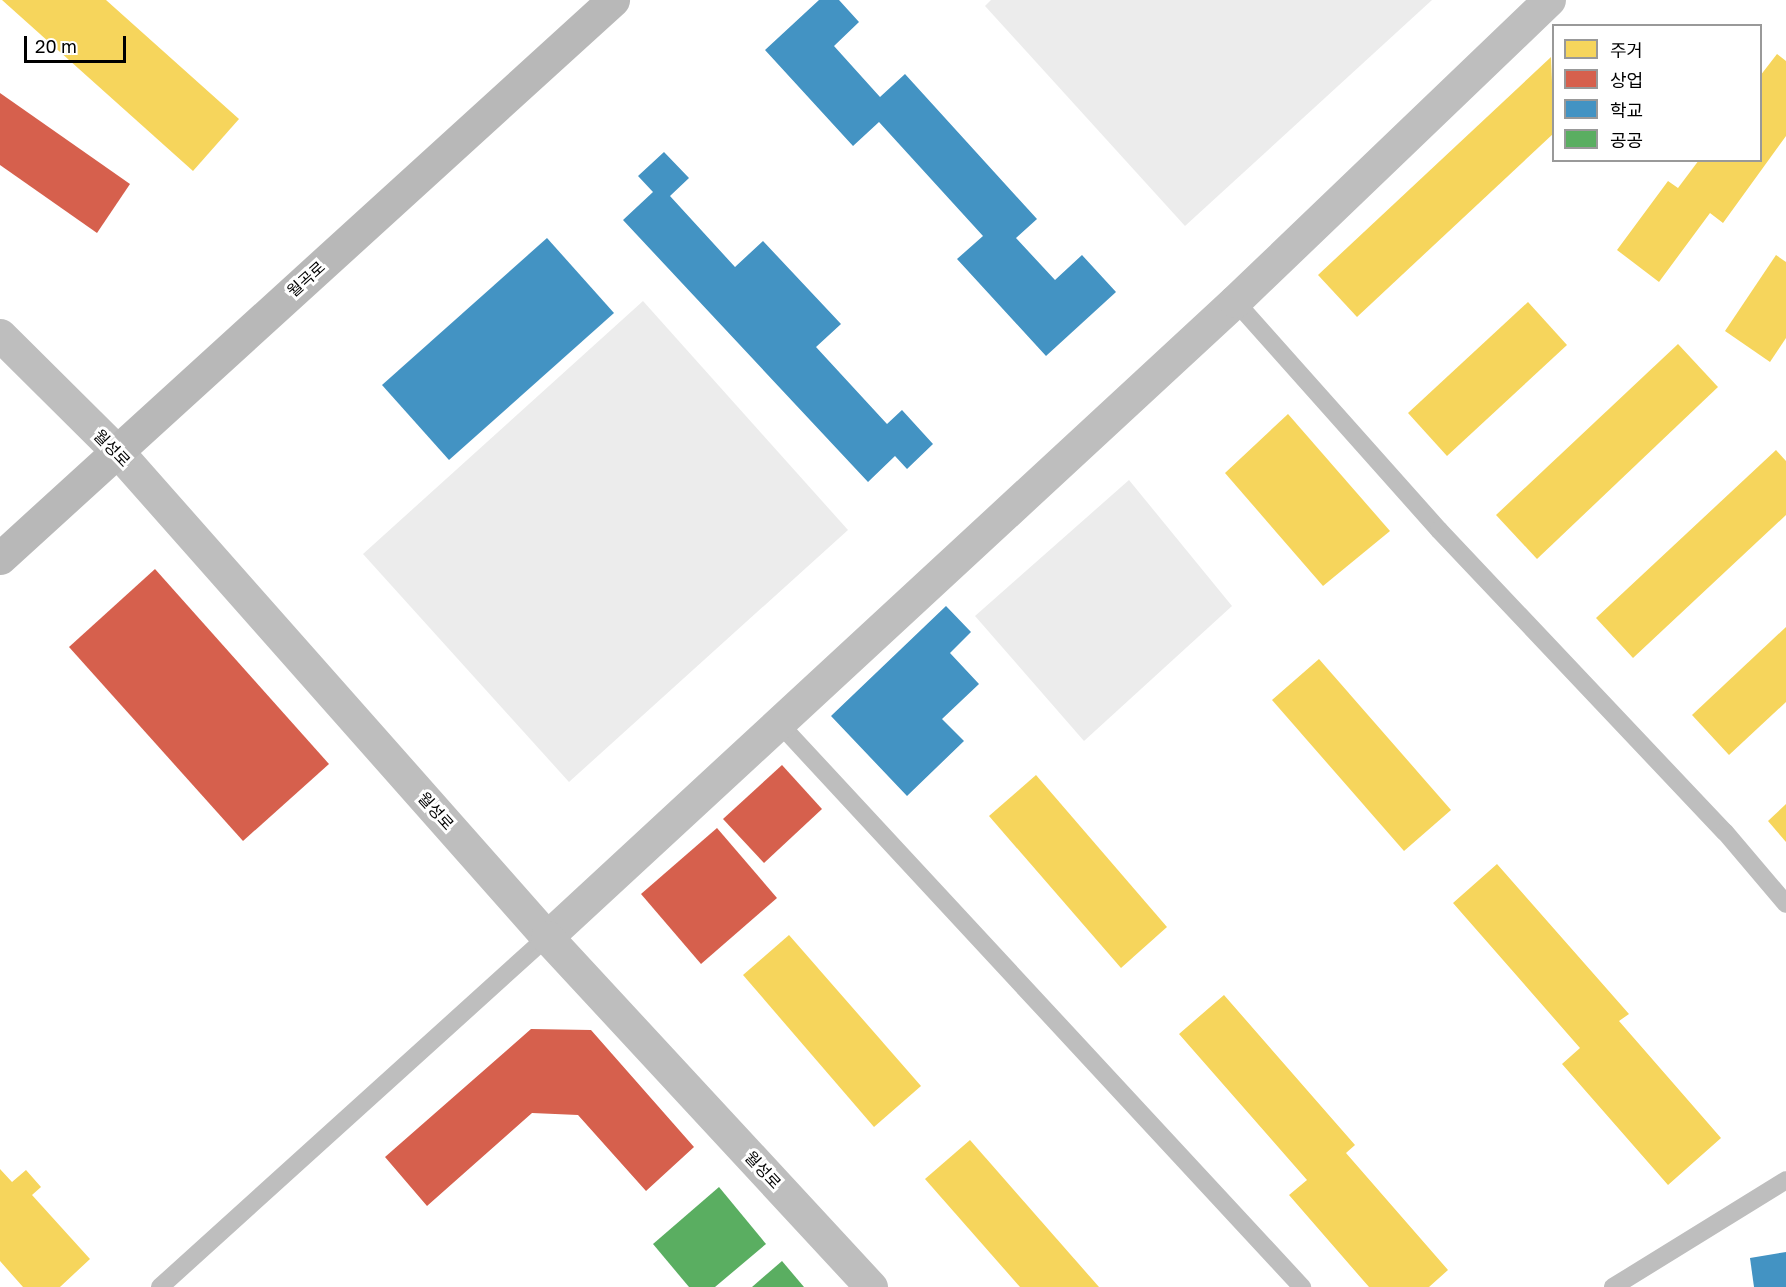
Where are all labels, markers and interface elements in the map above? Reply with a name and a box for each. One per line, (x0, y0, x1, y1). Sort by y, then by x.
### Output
scale bar (27, 24, 129, 62)
legend (1552, 24, 1762, 162)
text: 20 m (35, 35, 77, 57)
text: 주거 (1610, 39, 1643, 61)
text: 상업 (1610, 69, 1643, 91)
text: 학교 (1610, 99, 1643, 121)
text: 공공 (1610, 129, 1643, 151)
street label: 월곡로 (283, 257, 329, 301)
street label: 월성로 (90, 425, 134, 471)
street label: 월성로 (414, 788, 458, 834)
street label: 월성로 (741, 1147, 785, 1193)

